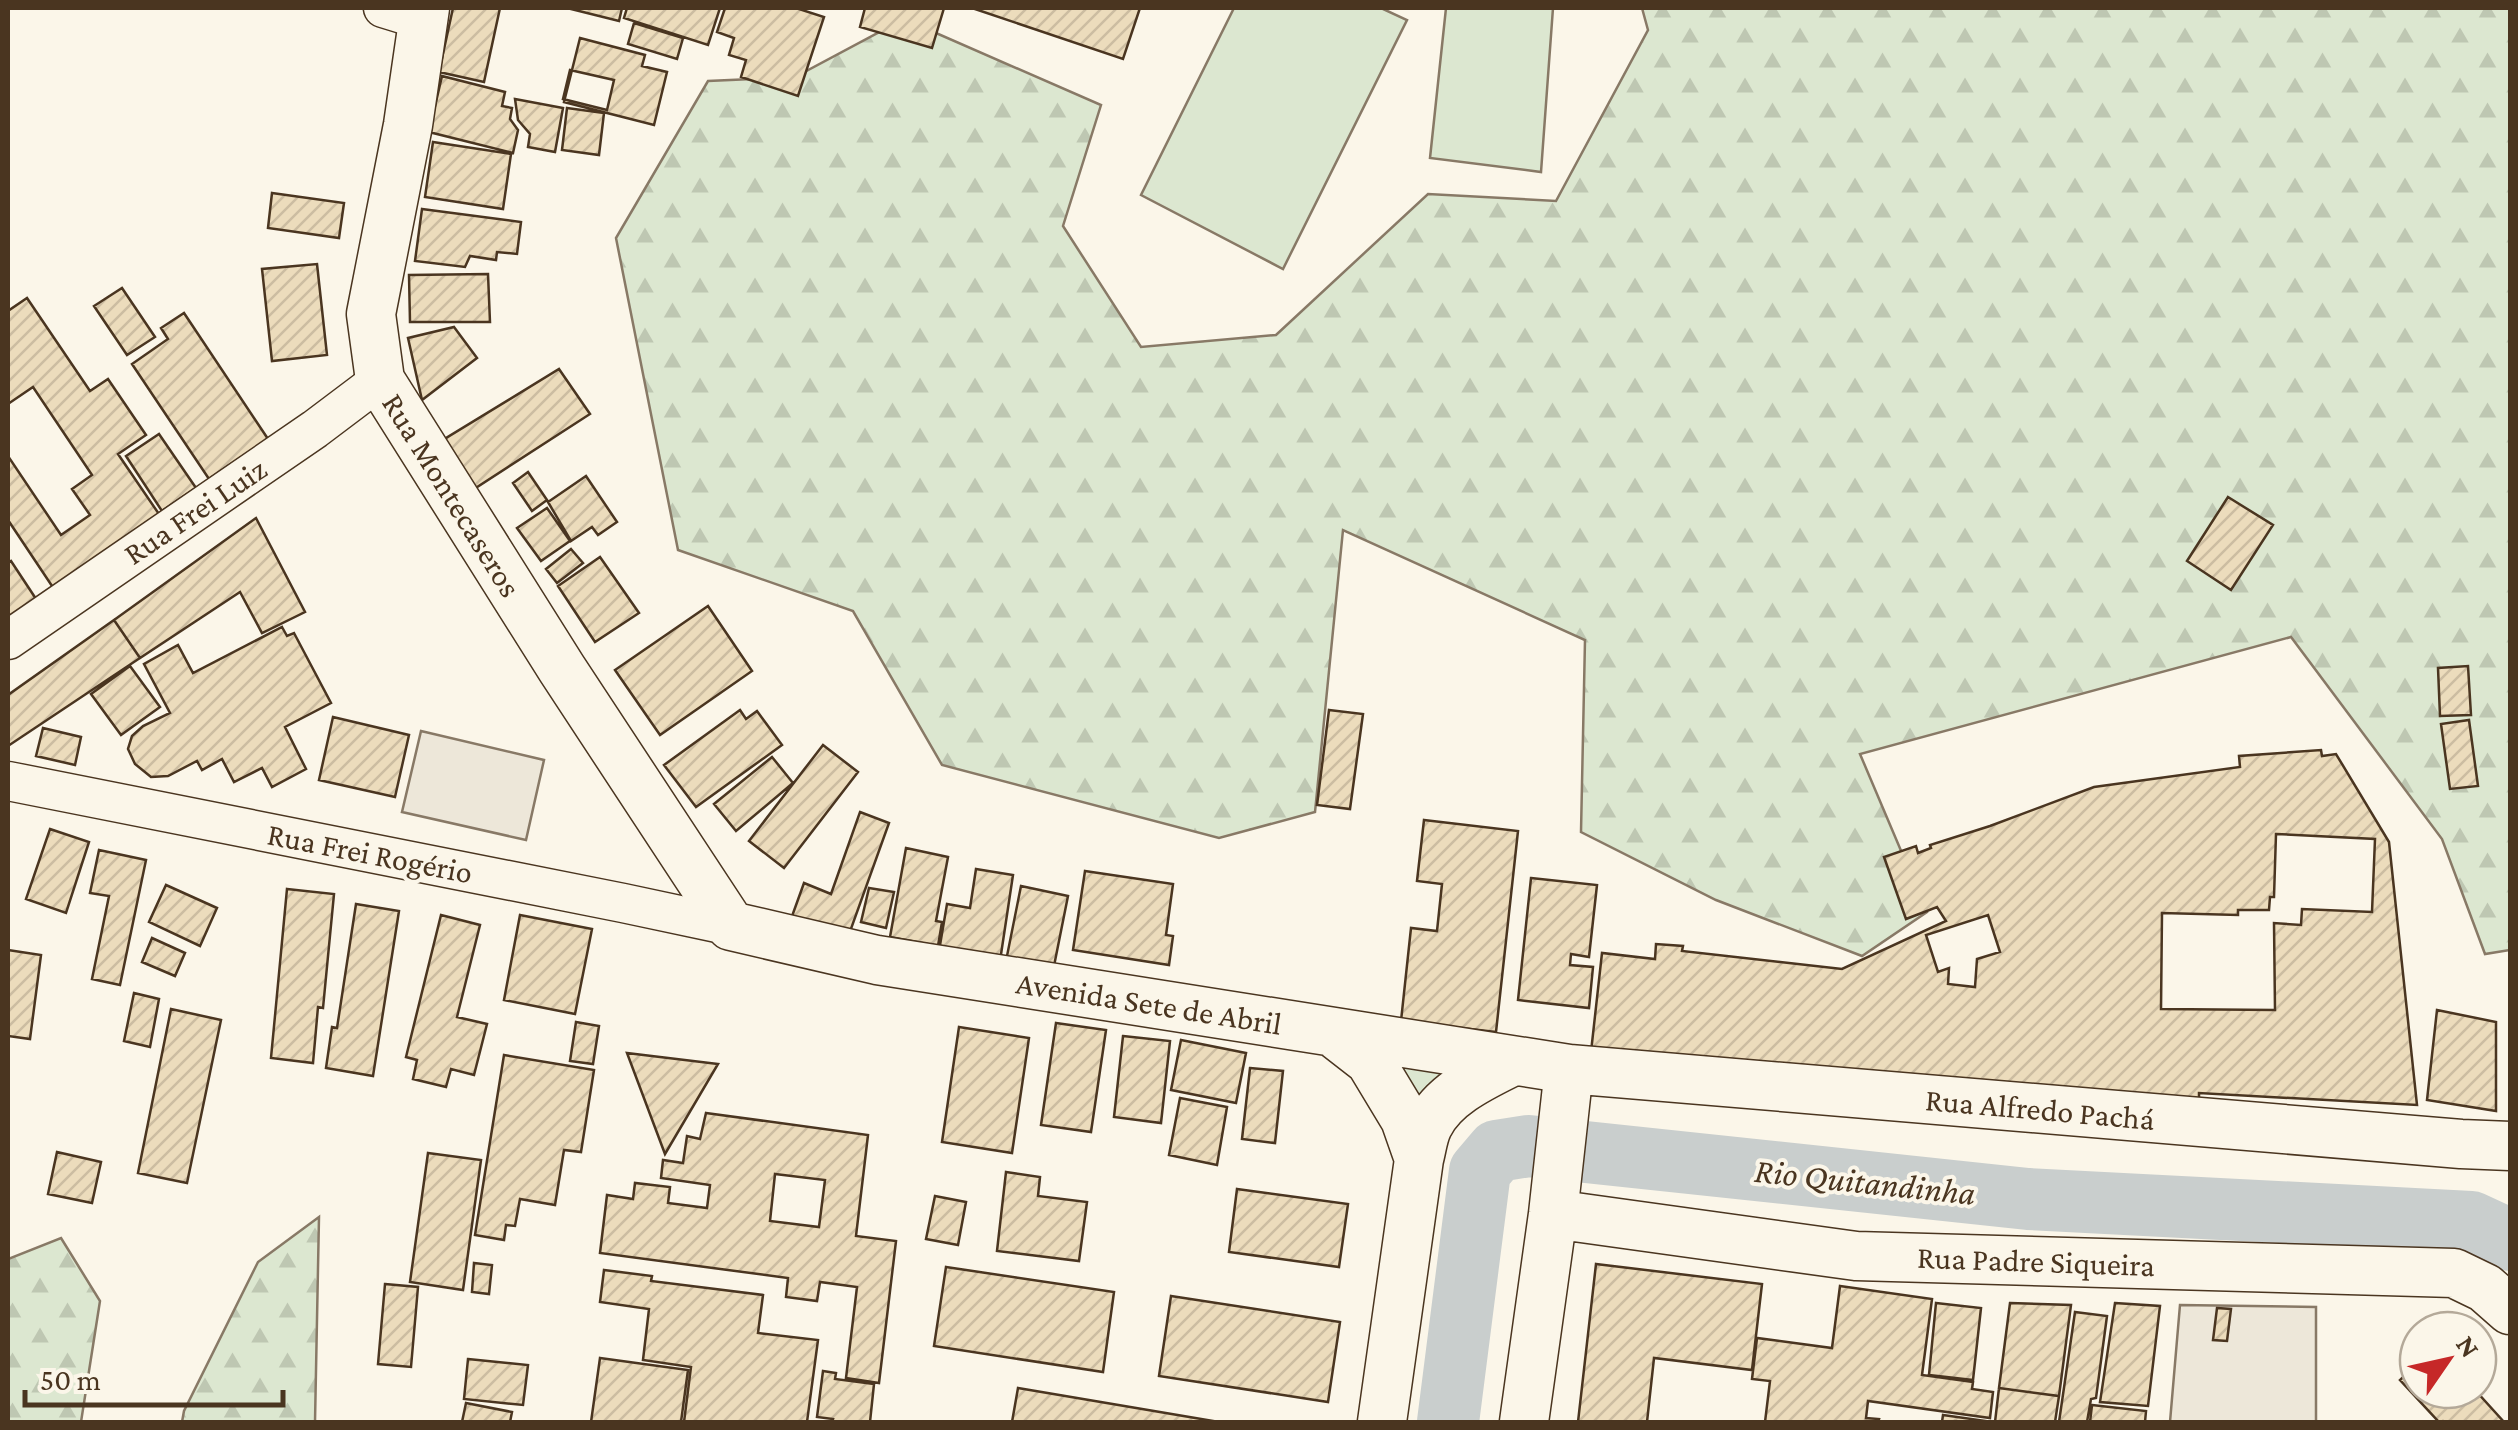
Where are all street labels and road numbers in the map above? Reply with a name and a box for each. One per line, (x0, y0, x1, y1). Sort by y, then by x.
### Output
street label: Rua Montecaseros (375, 387, 529, 603)
street label: Rua Frei Luiz (117, 450, 273, 572)
street label: Rua Frei Rogério (264, 815, 476, 891)
street label: Avenida Sete de Abril (1014, 964, 1284, 1042)
street label: Rua Alfredo Pachá (1924, 1081, 2156, 1137)
street label: Rua Padre Siqueira (1917, 1239, 2156, 1283)

